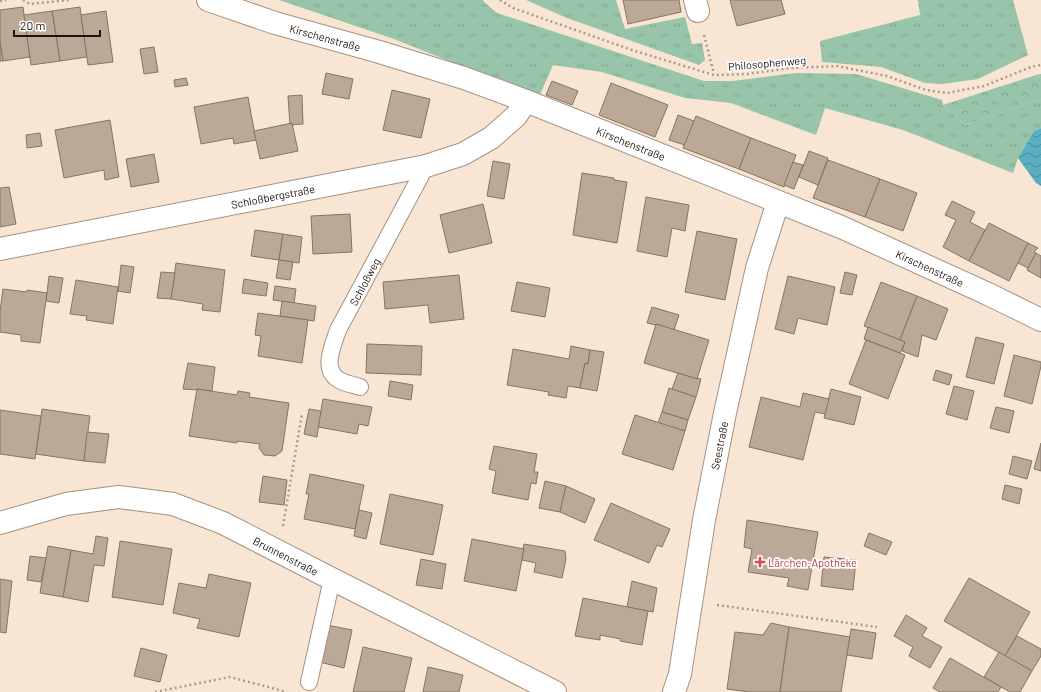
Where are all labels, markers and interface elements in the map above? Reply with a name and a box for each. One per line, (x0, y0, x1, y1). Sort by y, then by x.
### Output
scale bar (14, 12, 100, 38)
text: 20 m (20, 18, 46, 32)
street label: Kirschenstraße (288, 21, 362, 53)
street label: Philosophenweg (728, 53, 807, 73)
street label: Kirschenstraße (595, 123, 668, 163)
street label: Schloßbergstraße (230, 181, 316, 210)
street label: Kirschenstraße (894, 247, 966, 289)
street label: Schloßweg (346, 255, 382, 307)
street label: Seestraße (708, 420, 730, 471)
street label: Brunnenstraße (251, 533, 321, 578)
place label: Lärchen-Apotheke (768, 556, 857, 569)
marker: Lärchen-Apotheke (755, 557, 765, 567)

